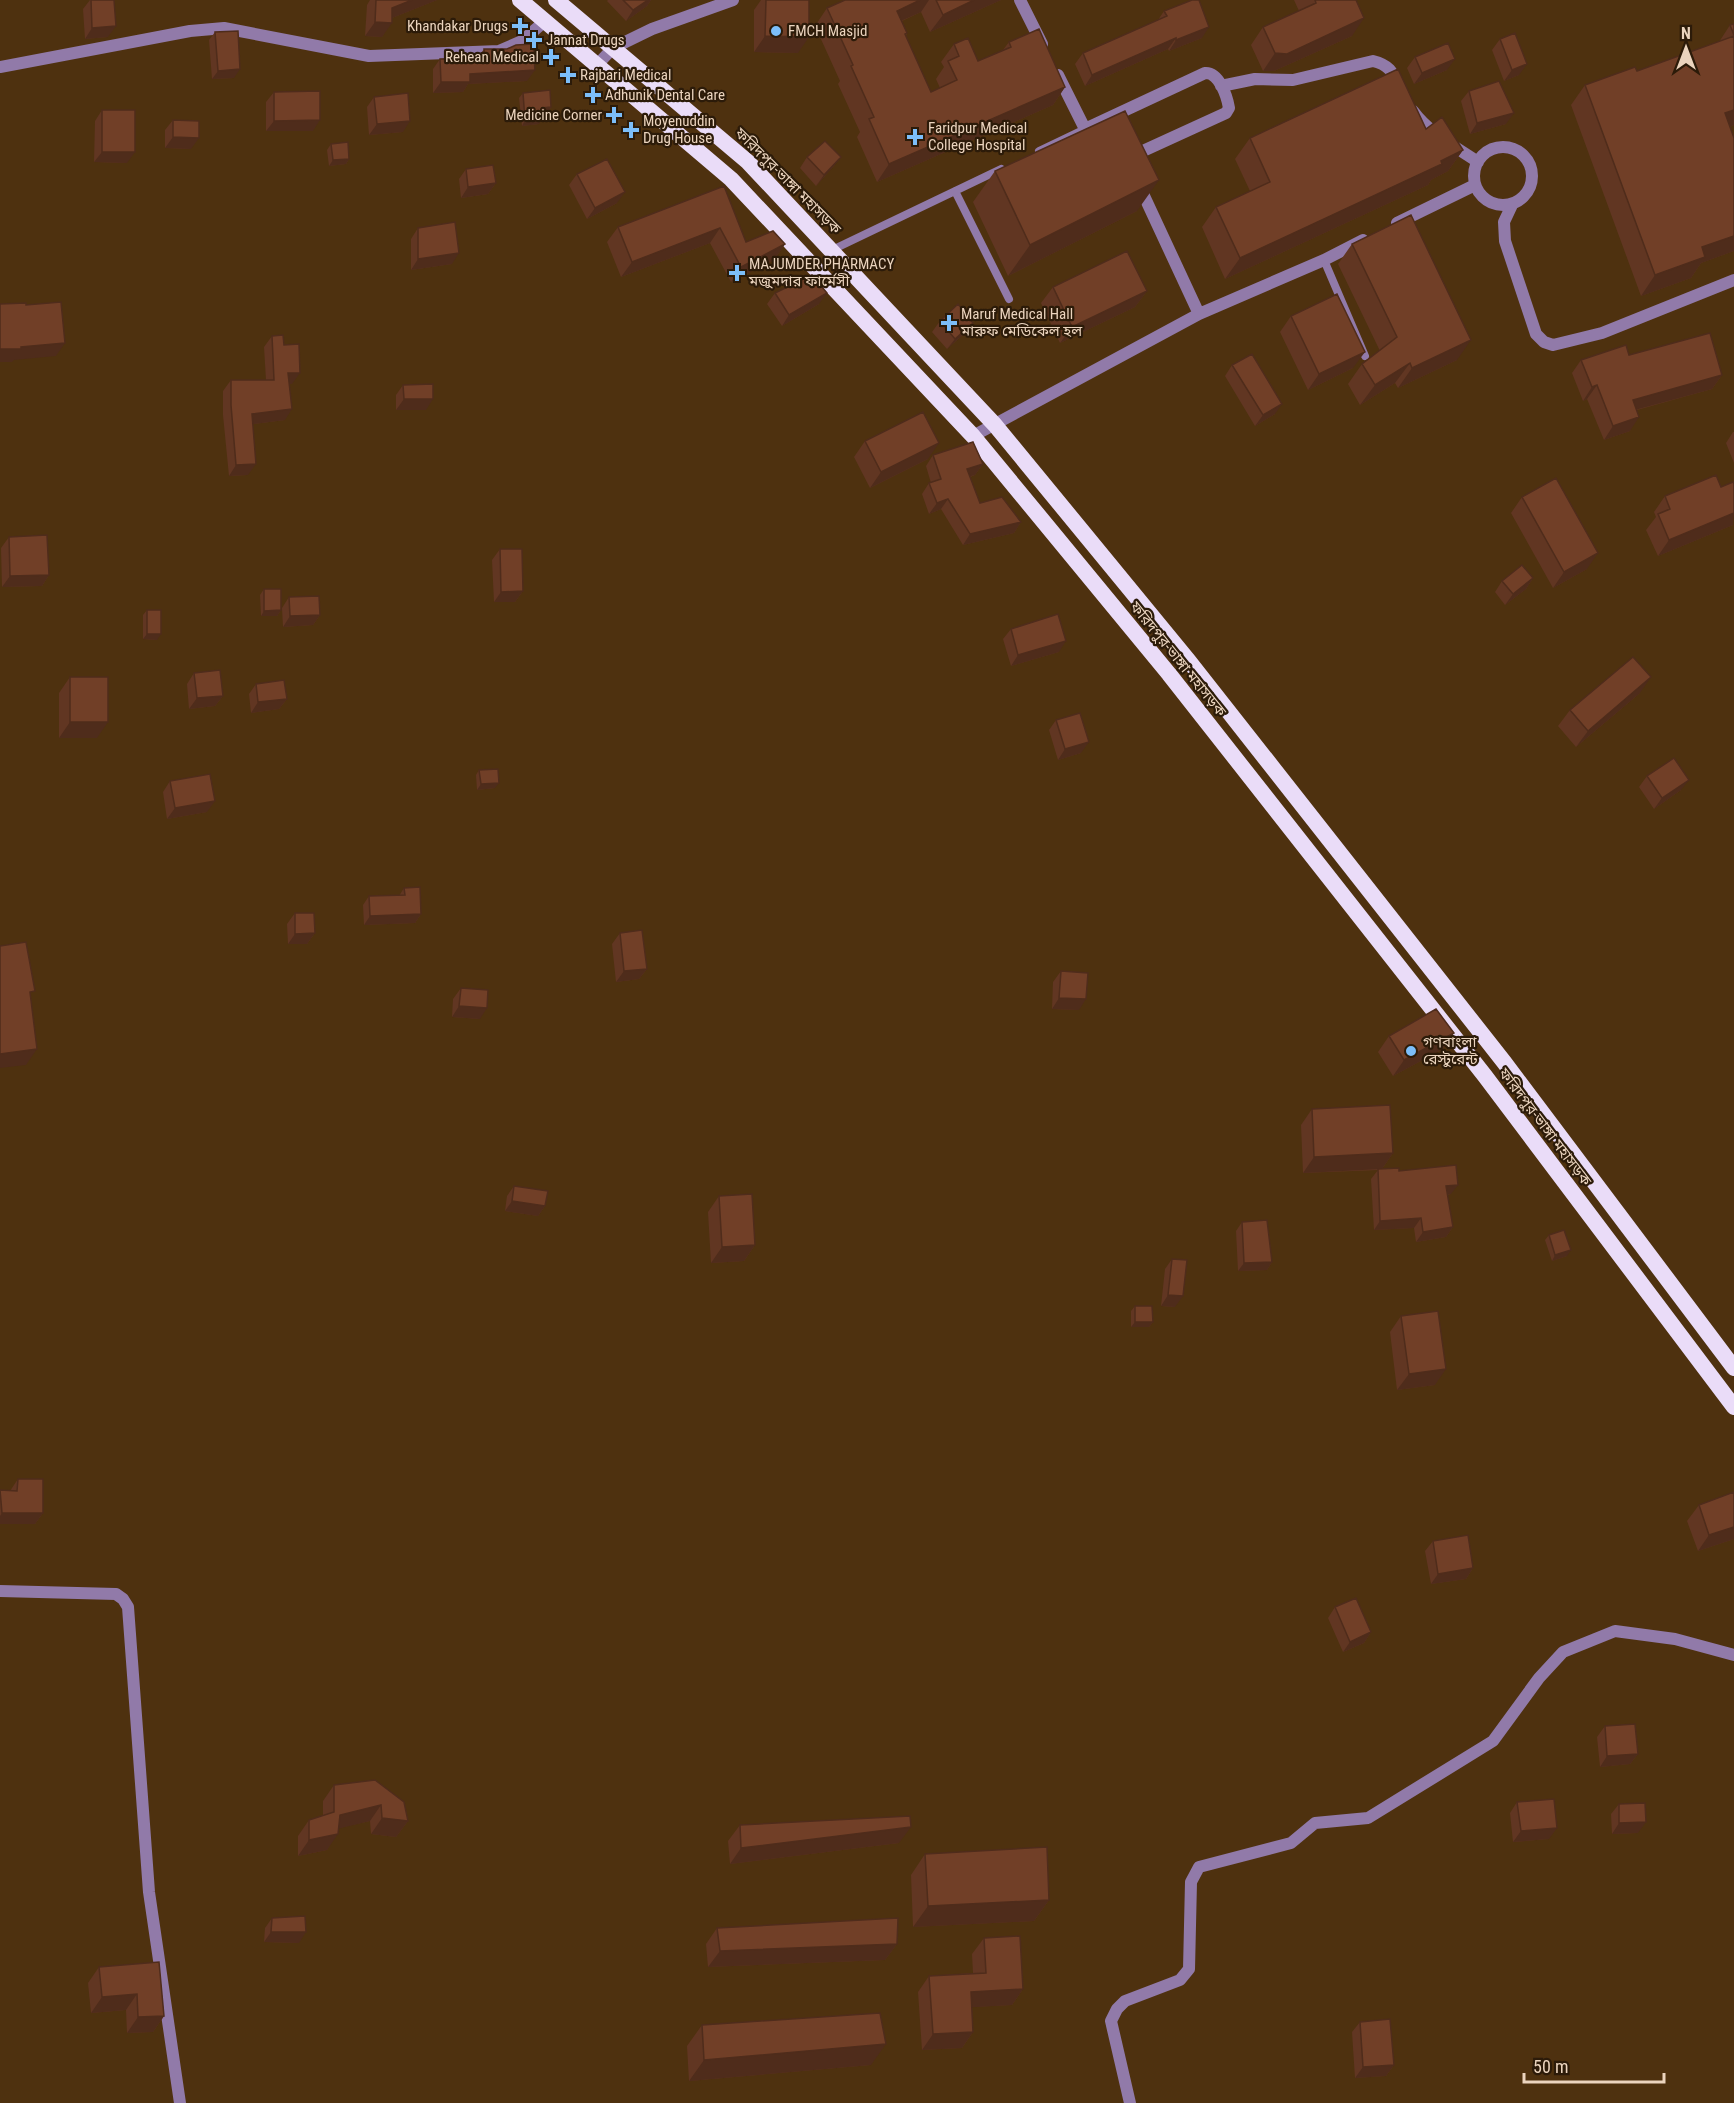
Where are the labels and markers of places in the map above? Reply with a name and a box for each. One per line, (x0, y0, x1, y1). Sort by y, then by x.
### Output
place label: Khandakar Drugs (407, 17, 508, 35)
marker: Khandakar Drugs (513, 19, 527, 33)
place label: FMCH Masjid (788, 22, 867, 40)
marker: FMCH Masjid (769, 24, 783, 38)
place label: Jannat Drugs (546, 31, 625, 49)
marker: Jannat Drugs (527, 33, 541, 47)
place label: Rehean Medical (445, 48, 539, 66)
marker: Rehean Medical (544, 50, 558, 64)
place label: Rajbari Medical (580, 66, 671, 84)
marker: Rajbari Medical (561, 68, 575, 82)
place label: Adhunik Dental Care (605, 86, 725, 104)
marker: Adhunik Dental Care (586, 88, 600, 102)
place label: Medicine Corner (505, 106, 602, 124)
marker: Medicine Corner (607, 108, 621, 122)
place label: Moyenuddin Drug House (643, 112, 715, 147)
place label: Faridpur Medical College Hospital (928, 119, 1027, 154)
marker: Moyenuddin Drug House (624, 123, 638, 137)
marker: Faridpur Medical College Hospital (906, 128, 924, 146)
place label: MAJUMDER PHARMACY মজুমদার ফার্মেসী (748, 255, 894, 290)
marker: MAJUMDER PHARMACY মজুমদার ফার্মেসী (730, 266, 744, 280)
place label: Maruf Medical Hall মারুফ মেডিকেল হল (960, 305, 1083, 340)
marker: Maruf Medical Hall মারুফ মেডিকেল হল (942, 316, 956, 330)
place label: গণবাংলা রেস্টুরেন্ট (1423, 1033, 1479, 1068)
marker: গণবাংলা রেস্টুরেন্ট (1404, 1044, 1418, 1058)

